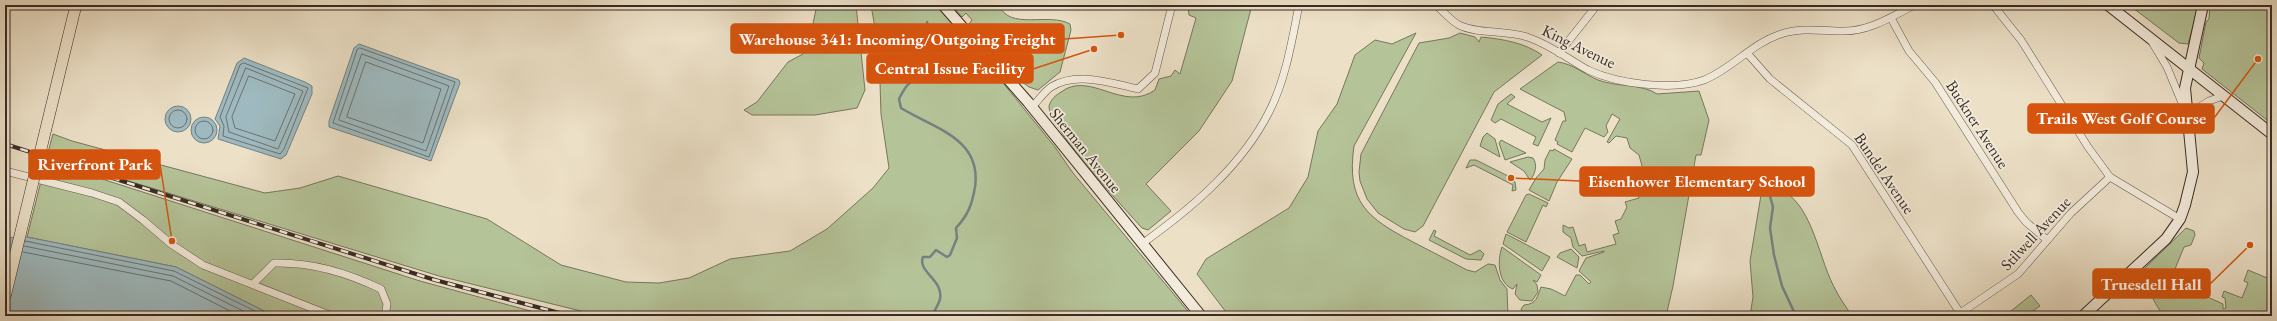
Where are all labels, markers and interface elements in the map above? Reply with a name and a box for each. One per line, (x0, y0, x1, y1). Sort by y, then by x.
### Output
street label: King Avenue (1539, 20, 1619, 73)
callout: Warehouse 341: Incoming/Outgoing Freight (731, 24, 1064, 53)
text: Warehouse 341: Incoming/Outgoing Freight (738, 28, 1056, 50)
callout: Central Issue Facility (867, 54, 1033, 83)
text: Central Issue Facility (875, 57, 1026, 79)
street label: Buckner Avenue (1941, 76, 2014, 172)
street label: Sherman Avenue (1045, 103, 1126, 197)
callout: Trails West Golf Course (2028, 104, 2214, 133)
text: Trails West Golf Course (2036, 107, 2206, 129)
street label: Bundel Avenue (1850, 129, 1919, 218)
callout: Riverfront Park (29, 150, 160, 179)
text: Riverfront Park (38, 153, 153, 175)
callout: Eisenhower Elementary School (1580, 167, 1814, 196)
text: Eisenhower Elementary School (1588, 170, 1806, 192)
street label: Stilwell Avenue (1996, 192, 2075, 275)
callout: Truesdell Hall (2093, 269, 2210, 298)
text: Truesdell Hall (2100, 273, 2202, 295)

